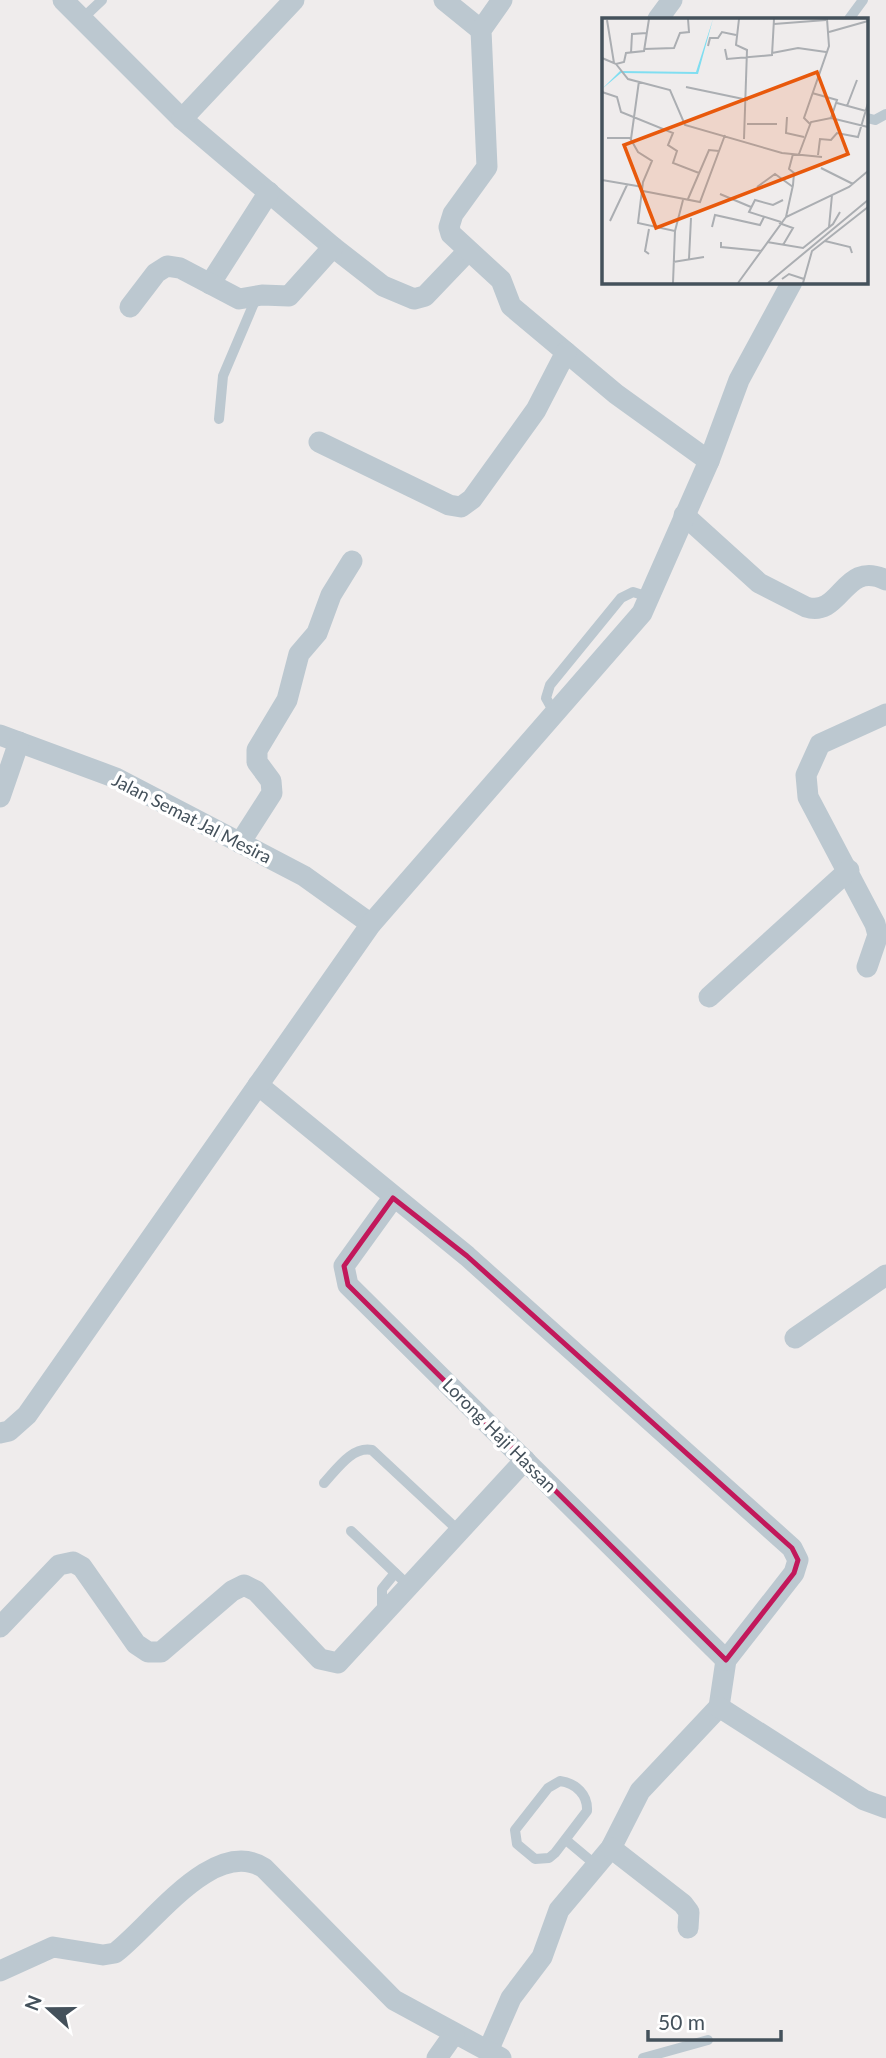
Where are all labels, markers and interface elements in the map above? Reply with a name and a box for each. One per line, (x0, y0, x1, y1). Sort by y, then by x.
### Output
inset map (602, 18, 868, 284)
street label: Jalan Semat Jal Mesira (109, 768, 275, 868)
street label: Lorong Haji Hassan (439, 1374, 561, 1496)
north arrow (14, 1974, 84, 2044)
text: N (19, 1992, 46, 2014)
scale bar (648, 1998, 781, 2042)
text: 50 m (658, 2009, 705, 2034)

